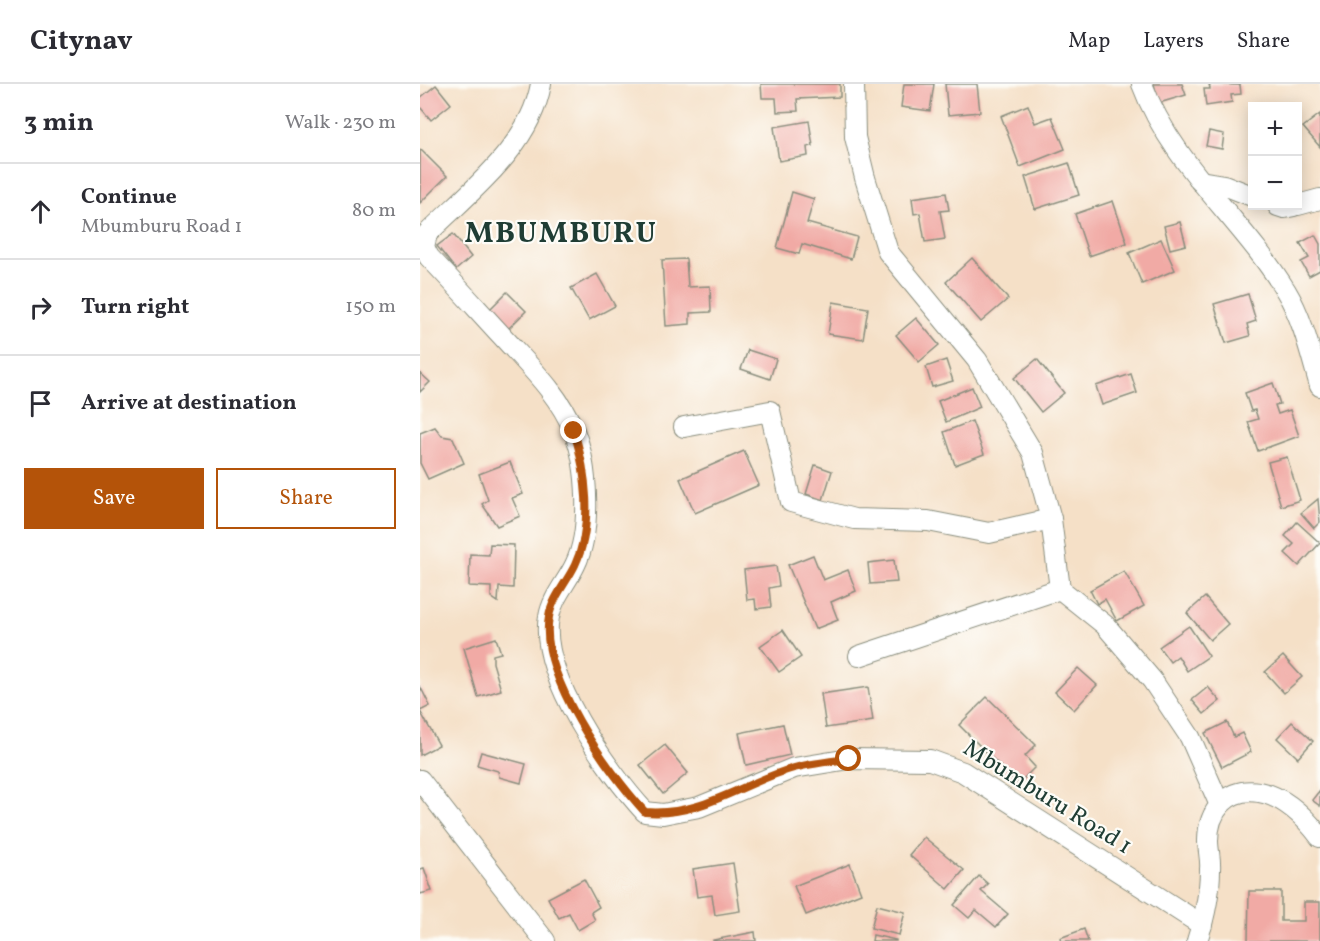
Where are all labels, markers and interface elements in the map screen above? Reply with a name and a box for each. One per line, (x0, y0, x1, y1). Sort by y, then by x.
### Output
text: Citynav (30, 22, 133, 61)
text: Map (1068, 27, 1110, 56)
text: Layers (1143, 27, 1204, 56)
text: Share (1237, 27, 1290, 56)
map controls (1248, 102, 1302, 210)
button: + (1248, 102, 1302, 156)
text: 3 min (24, 105, 94, 141)
text: Walk · 230 m (285, 109, 396, 137)
button: − (1248, 156, 1302, 210)
text: Continue (81, 182, 177, 213)
icon: ahead (24, 195, 57, 228)
text: 80 m (352, 197, 396, 225)
text: Mbumburu Road 1 (81, 213, 242, 241)
district label: MBUMBURU (465, 213, 657, 255)
icon: right (24, 291, 57, 324)
text: Turn right (81, 292, 189, 323)
text: 150 m (345, 293, 396, 321)
icon: arrive (24, 387, 57, 420)
text: Arrive at destination (81, 388, 297, 419)
route end (560, 417, 586, 443)
button: Save (24, 468, 204, 529)
button: Share (216, 468, 396, 529)
street label: Mbumburu Road 1 (956, 732, 1138, 864)
route start (835, 745, 861, 771)

